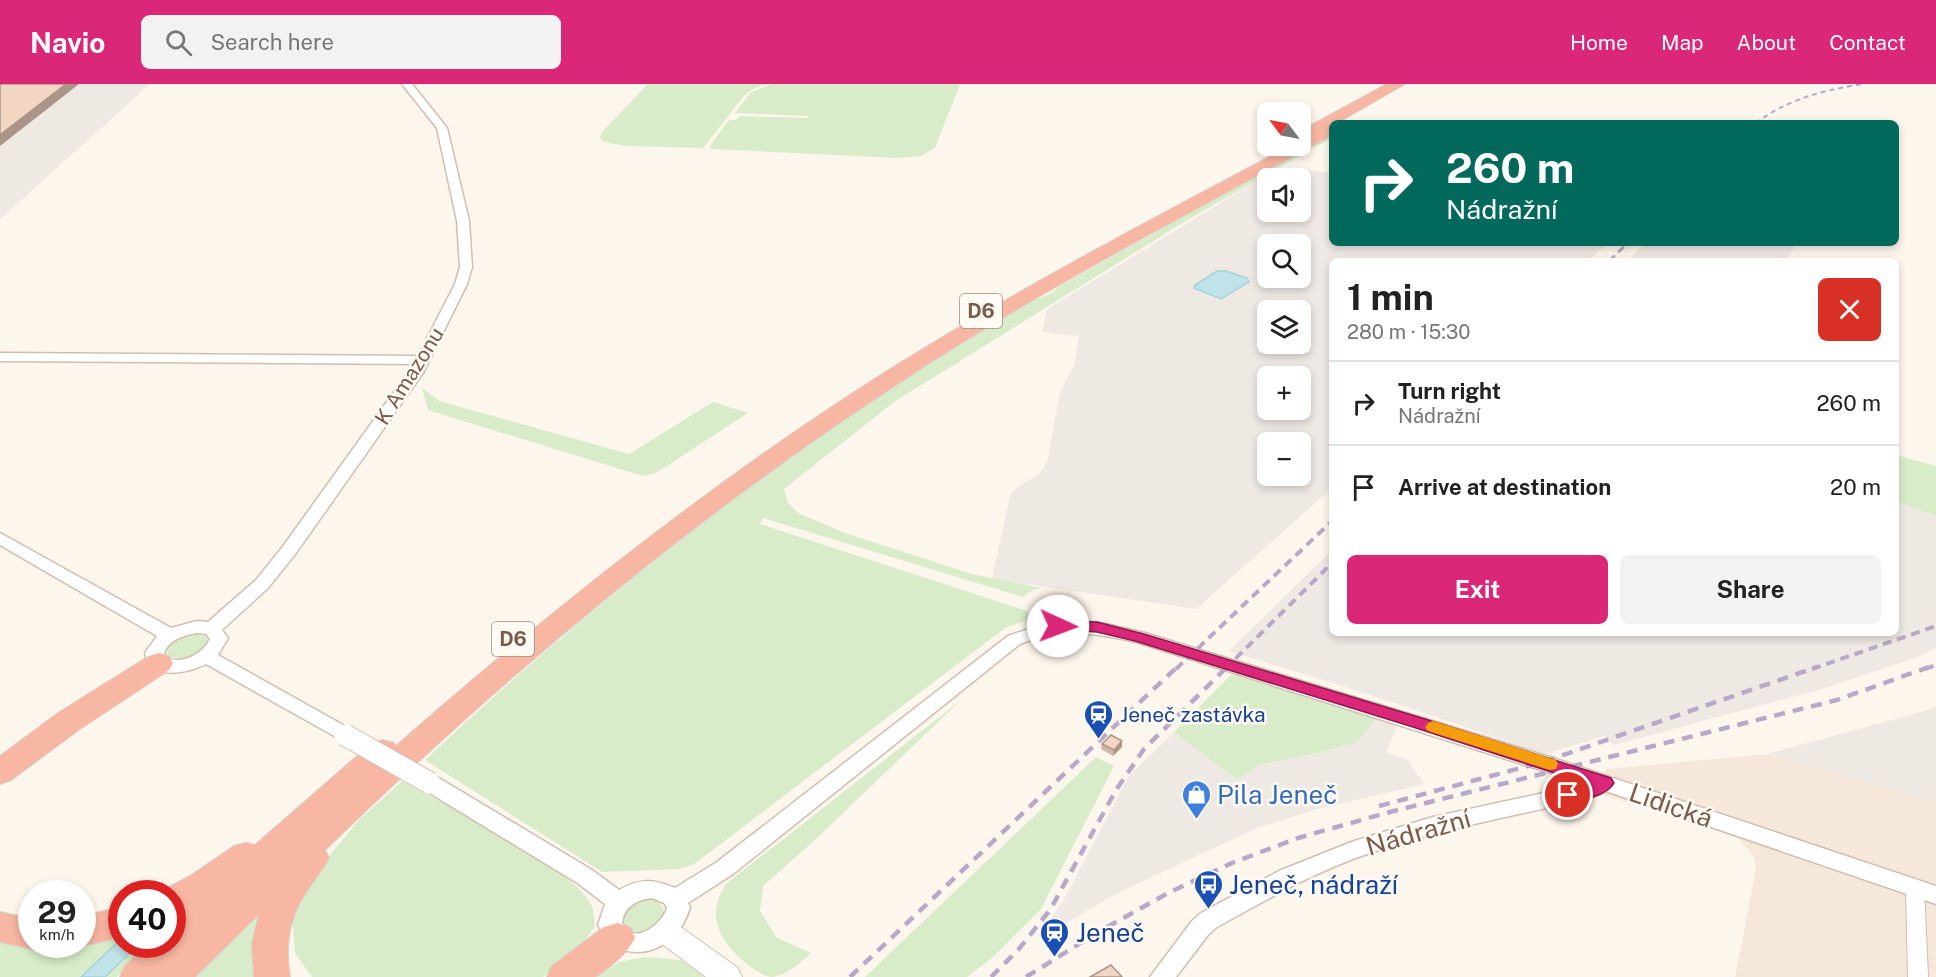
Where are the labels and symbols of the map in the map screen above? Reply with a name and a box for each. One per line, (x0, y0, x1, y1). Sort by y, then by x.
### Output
north arrow (1257, 102, 1311, 156)
road number: D6 (960, 294, 1002, 328)
street label: K Amazonu (369, 323, 449, 429)
position arrow (1026, 594, 1090, 658)
road number: D6 (492, 622, 534, 656)
station icon: Jeneč zastávka (1083, 698, 1115, 740)
place label: Jeneč zastávka (1120, 702, 1266, 727)
pin (1542, 769, 1593, 820)
street label: Lidická (1625, 776, 1717, 834)
shop icon: Pila Jeneč (1180, 778, 1212, 820)
place label: Pila Jeneč (1217, 779, 1337, 810)
street label: Nádražní (1362, 802, 1475, 862)
bus stop icon: Jeneč, nádraží (1192, 868, 1224, 910)
place label: Jeneč, nádraží (1229, 869, 1399, 900)
speed limit sign: 40 (108, 880, 186, 958)
station icon: Jeneč (1039, 916, 1071, 958)
place label: Jeneč (1076, 917, 1145, 948)

